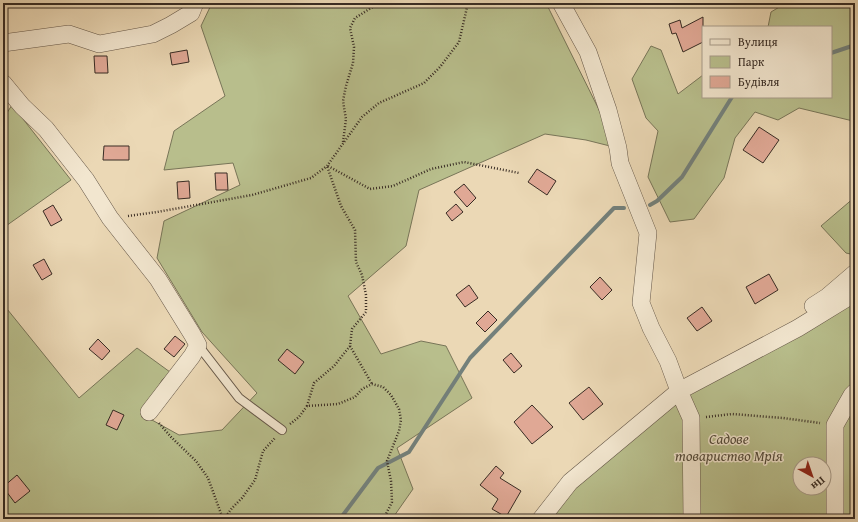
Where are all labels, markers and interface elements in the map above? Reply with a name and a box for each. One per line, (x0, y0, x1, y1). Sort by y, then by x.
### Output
legend (702, 26, 832, 98)
text: Вулиця (738, 33, 778, 50)
text: Парк (738, 53, 765, 70)
text: Будівля (738, 73, 779, 90)
park label: Садове товариство Мрія (675, 428, 784, 466)
north arrow (792, 456, 832, 496)
text: Пн (808, 473, 829, 494)

